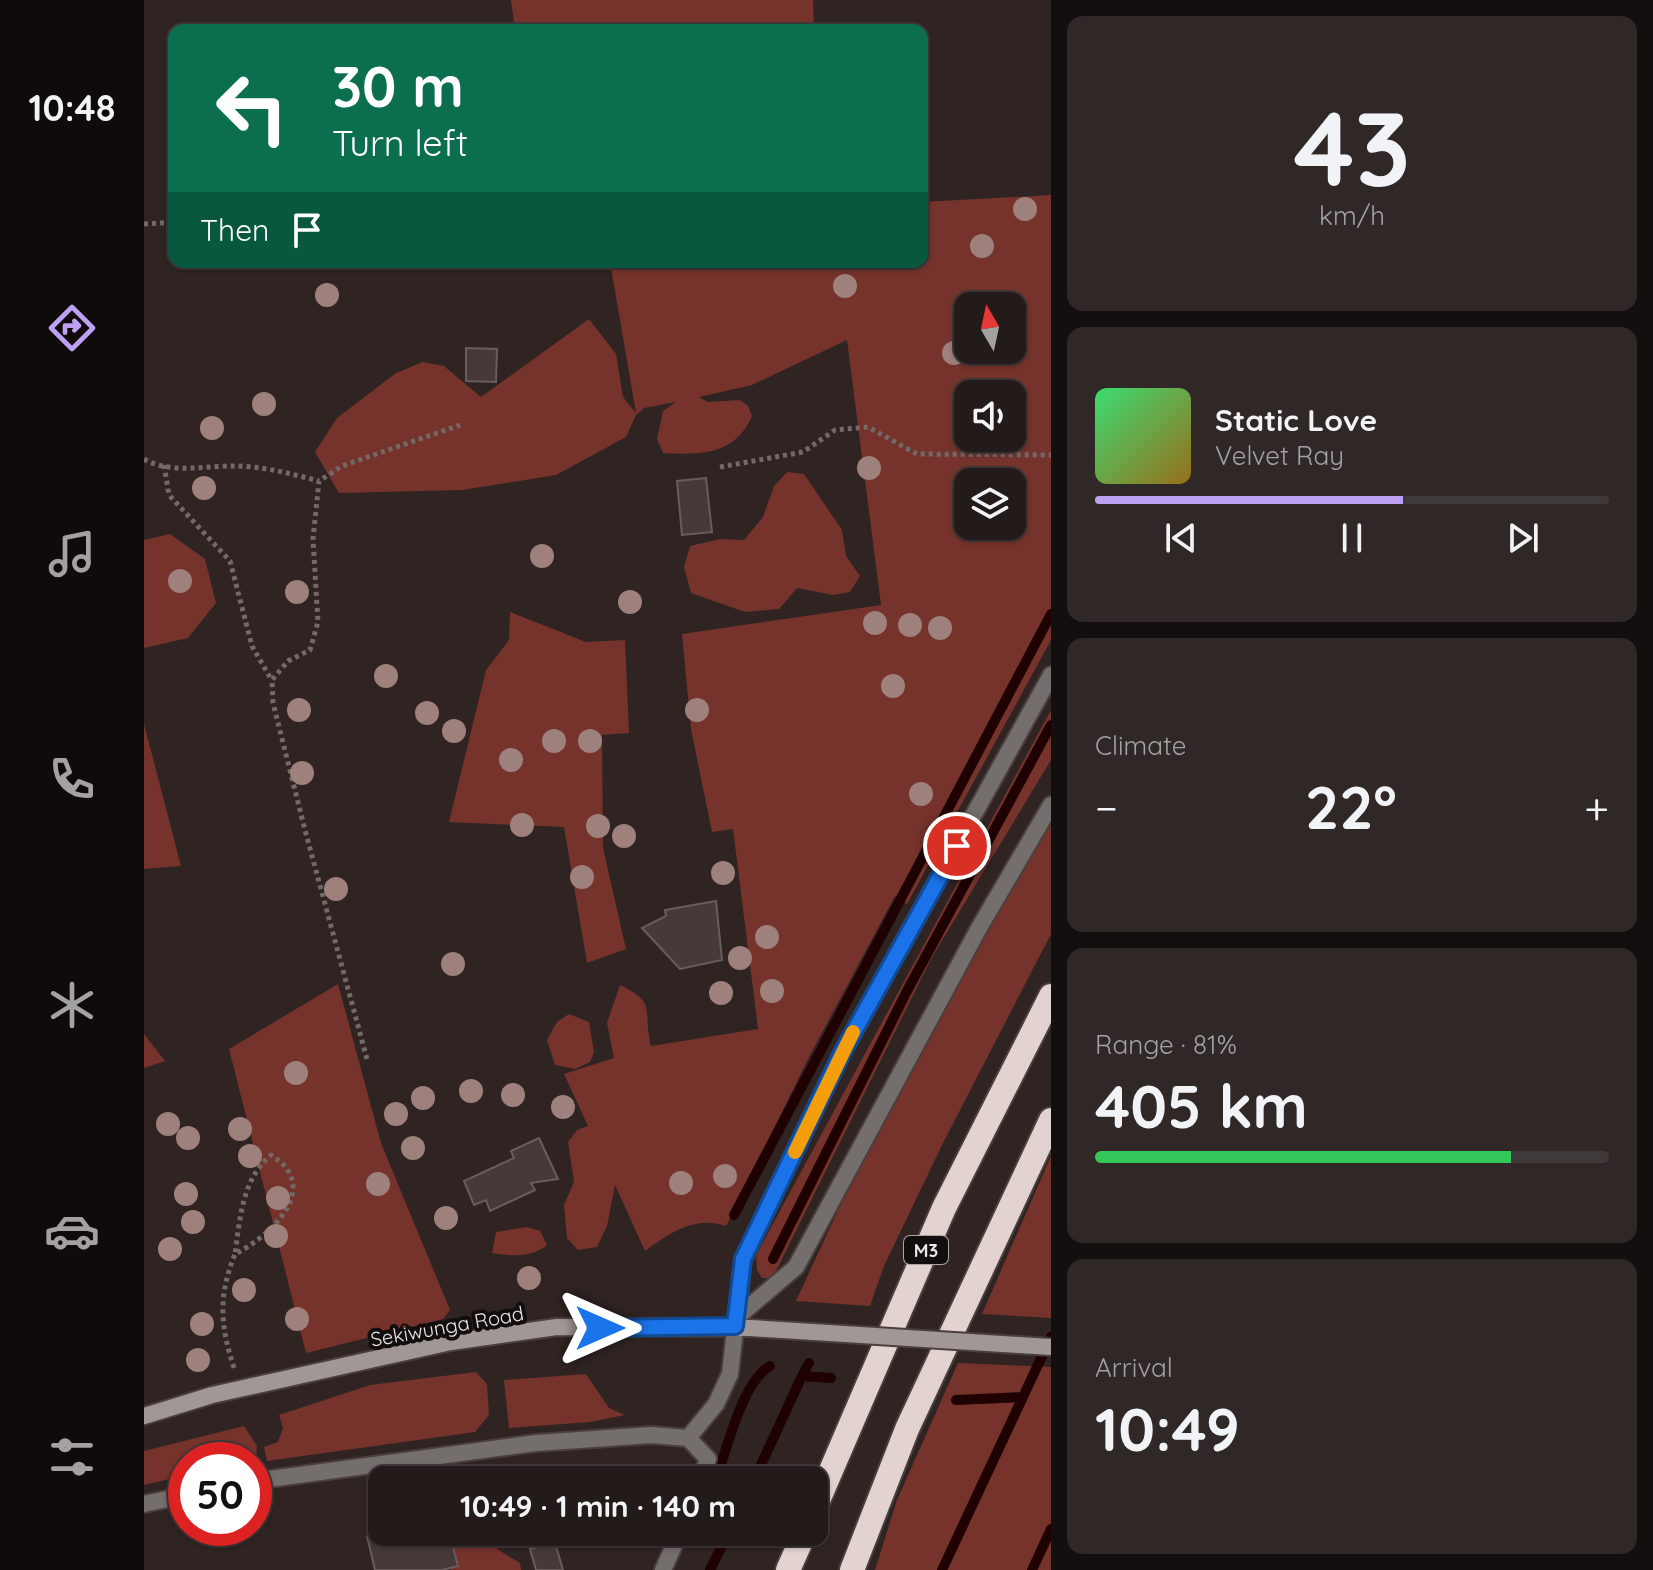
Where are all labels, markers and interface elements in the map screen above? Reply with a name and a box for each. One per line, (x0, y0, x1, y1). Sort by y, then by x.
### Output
text: 30 m (332, 51, 464, 121)
icon: left (200, 56, 304, 160)
text: 43 (1293, 82, 1411, 212)
text: 10:48 (29, 85, 115, 130)
text: Turn left (332, 120, 468, 165)
text: km/h (1319, 199, 1385, 232)
icon: arrive (285, 208, 329, 252)
text: Then (200, 211, 269, 249)
north arrow (954, 292, 1026, 364)
map controls (954, 292, 1026, 540)
icon: directions (44, 300, 100, 356)
button: sound (954, 380, 1026, 452)
text: Static Love (1215, 401, 1377, 439)
text: Velvet Ray (1215, 439, 1344, 472)
button: layers (954, 468, 1026, 540)
icon: previous (1159, 516, 1203, 560)
icon: pause (1330, 516, 1374, 560)
icon: next (1501, 516, 1545, 560)
icon: music (44, 526, 100, 582)
text: Climate (1095, 729, 1186, 762)
icon: phone (44, 751, 100, 807)
text: 22° (1305, 769, 1397, 844)
text: − (1095, 780, 1118, 835)
text: + (1584, 780, 1609, 835)
pin (923, 812, 991, 880)
icon: arrive (935, 824, 979, 868)
icon: climate (44, 977, 100, 1033)
text: Range · 81% (1095, 1028, 1237, 1061)
text: 405 km (1095, 1068, 1308, 1143)
icon: car (44, 1203, 100, 1259)
road number: M3 (904, 1236, 948, 1264)
position arrow (558, 1286, 642, 1370)
street label: Sekiwunga Road (368, 1300, 526, 1352)
text: Arrival (1095, 1351, 1173, 1384)
text: 10:49 (1095, 1391, 1240, 1466)
icon: filters (44, 1429, 100, 1485)
speed limit sign: 50 (168, 1442, 272, 1546)
text: 10:49 · 1 min · 140 m (460, 1487, 736, 1525)

